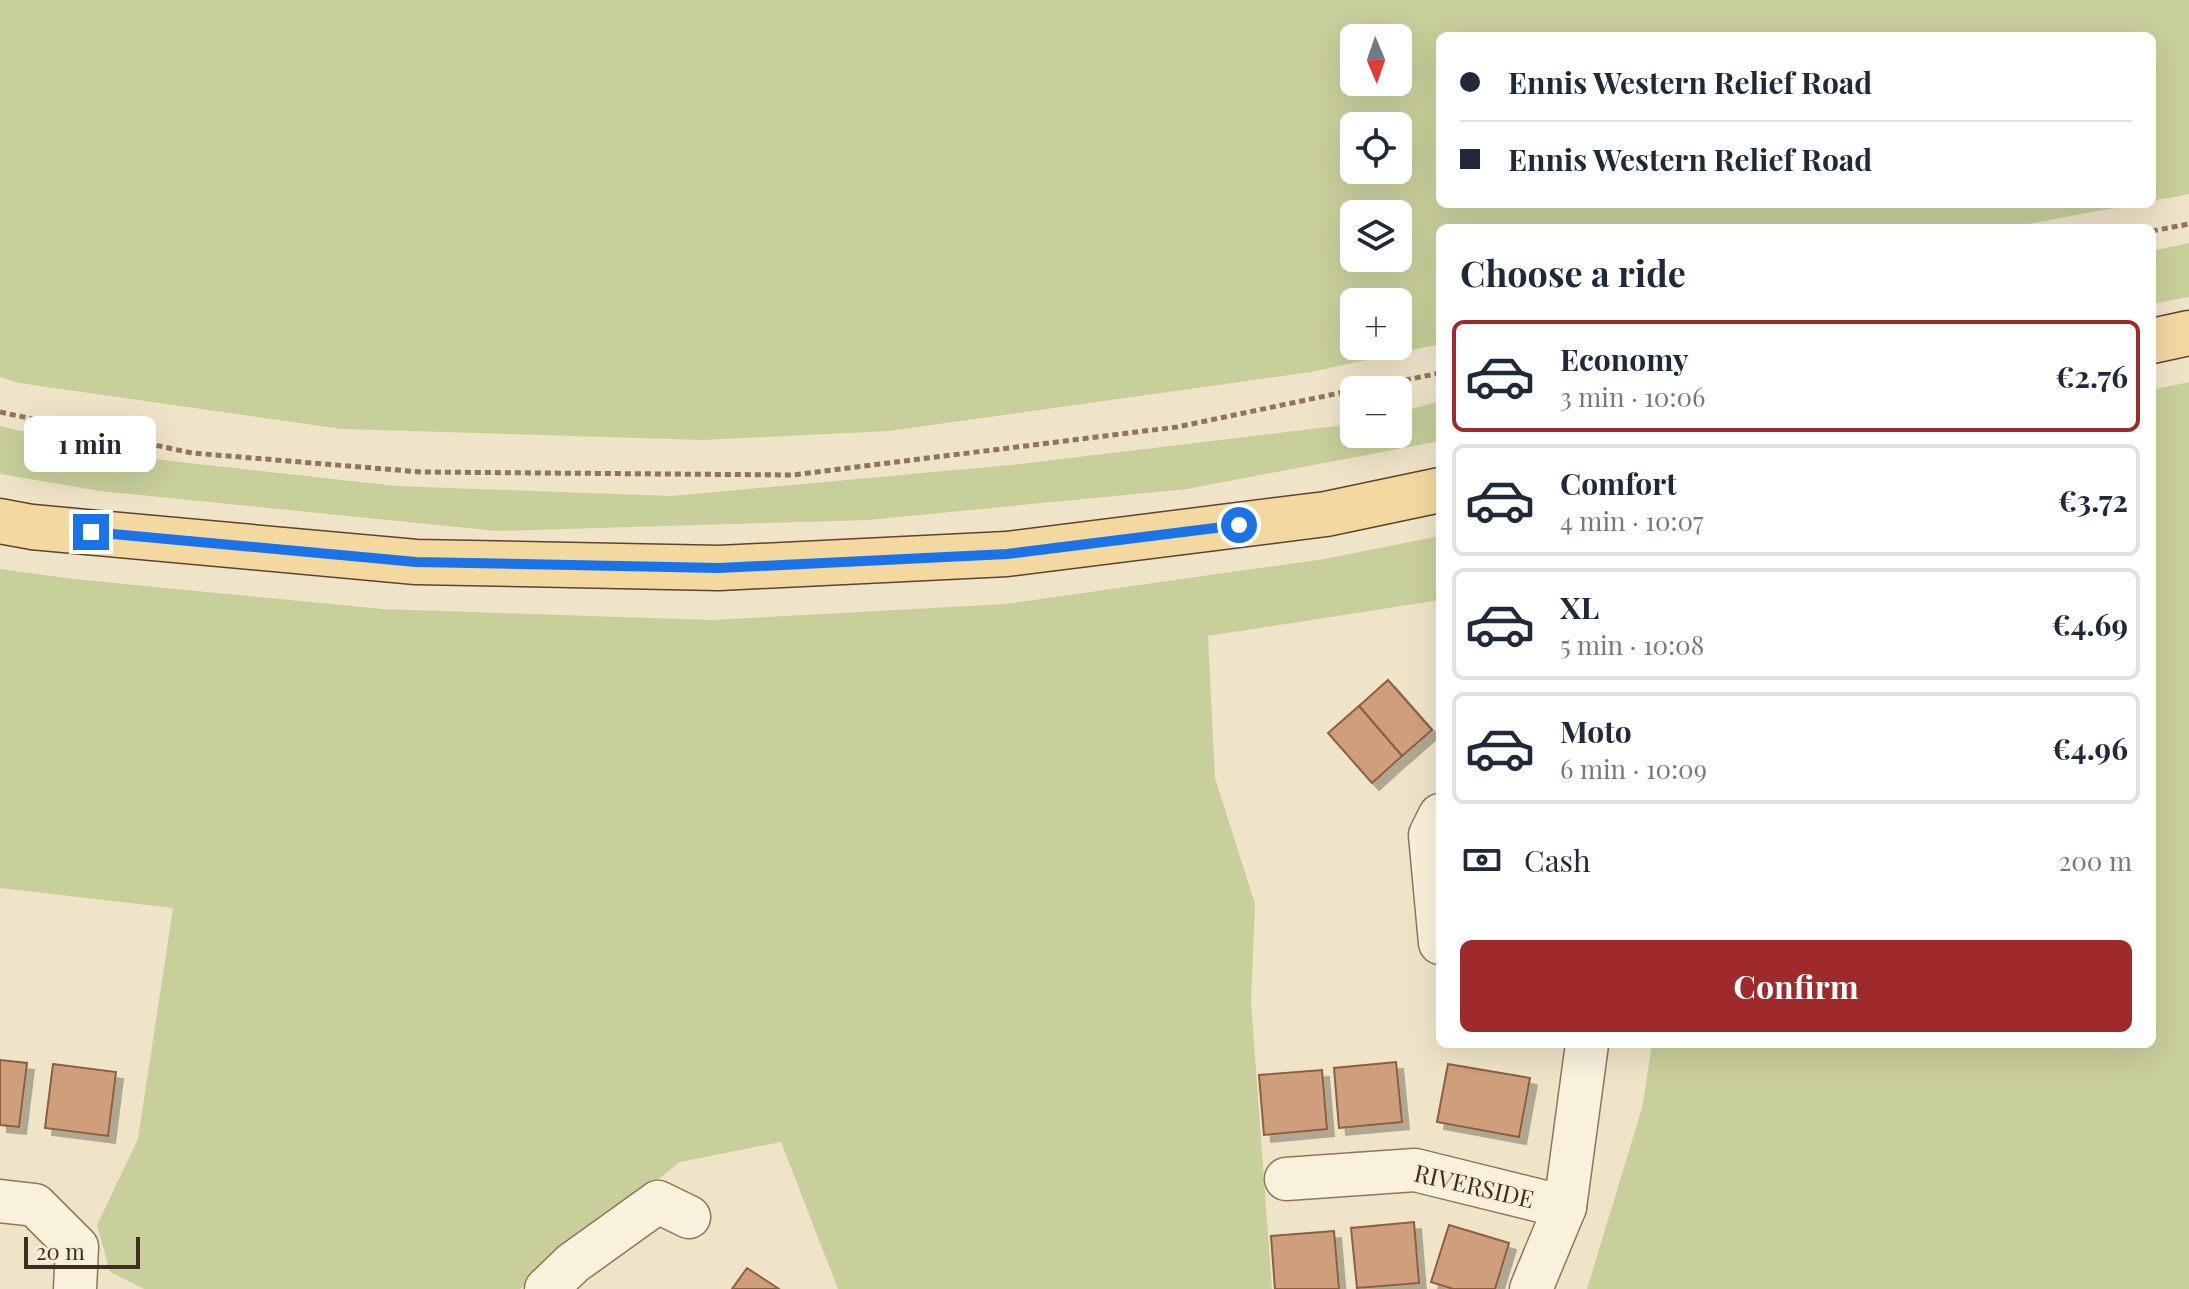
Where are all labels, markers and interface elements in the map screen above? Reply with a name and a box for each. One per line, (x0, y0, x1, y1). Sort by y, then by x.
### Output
north arrow (1340, 24, 1412, 96)
map controls (1340, 24, 1412, 448)
text: Ennis Western Relief Road (1508, 62, 1872, 102)
button: locate (1340, 112, 1412, 184)
text: Ennis Western Relief Road (1508, 139, 1872, 179)
button: layers (1340, 200, 1412, 272)
text: Choose a ride (1460, 248, 1686, 296)
button: + (1340, 288, 1412, 360)
text: Economy (1560, 339, 1689, 379)
icon: car (1464, 340, 1536, 412)
text: €2.76 (2055, 356, 2128, 396)
button: − (1340, 376, 1412, 448)
text: 3 min · 10:06 (1560, 379, 1705, 414)
callout: 1 min (25, 416, 157, 472)
text: 1 min (58, 426, 122, 461)
text: Comfort (1560, 463, 1677, 503)
icon: car (1464, 464, 1536, 536)
text: €3.72 (2058, 480, 2128, 520)
text: 4 min · 10:07 (1560, 503, 1704, 538)
route start (1221, 507, 1257, 543)
route end (73, 514, 109, 550)
text: XL (1560, 587, 1599, 627)
icon: car (1464, 588, 1536, 660)
text: €4.69 (2051, 604, 2128, 644)
text: 5 min · 10:08 (1560, 627, 1704, 662)
text: Moto (1560, 711, 1632, 751)
icon: car (1464, 712, 1536, 784)
text: €4.96 (2052, 728, 2128, 768)
text: 6 min · 10:09 (1560, 751, 1707, 786)
icon: cash (1460, 838, 1504, 882)
text: Cash (1524, 840, 1591, 880)
text: 200 m (2059, 843, 2132, 878)
button: Confirm (1460, 940, 2132, 1032)
street label: RIVERSIDE (1411, 1156, 1537, 1214)
scale bar (24, 1233, 140, 1269)
text: 20 m (36, 1236, 85, 1266)

